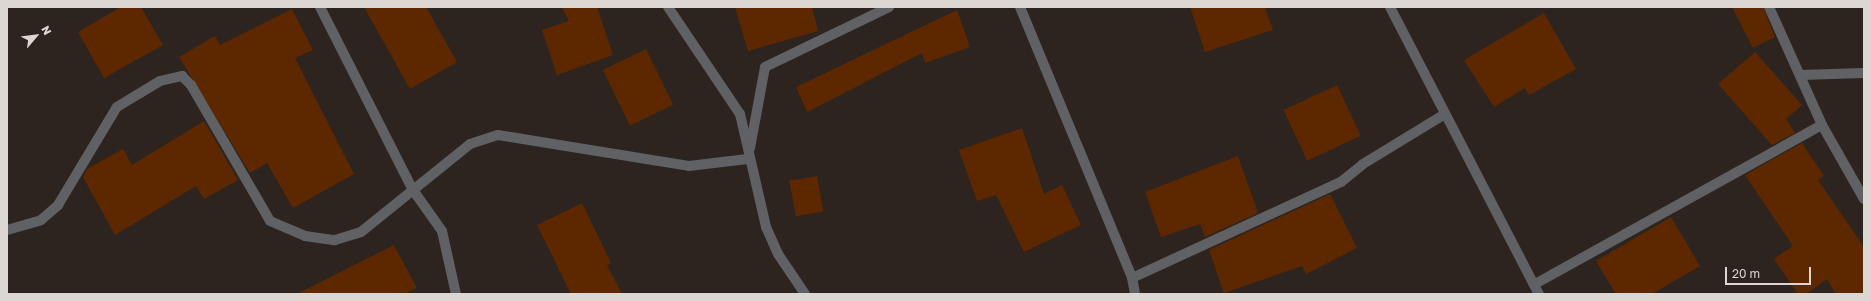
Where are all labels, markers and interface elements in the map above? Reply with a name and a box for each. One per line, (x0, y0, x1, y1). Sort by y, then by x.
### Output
north arrow (16, 16, 56, 56)
text: N (39, 23, 55, 37)
scale bar (1727, 259, 1813, 285)
text: 20 m (1732, 266, 1760, 281)

